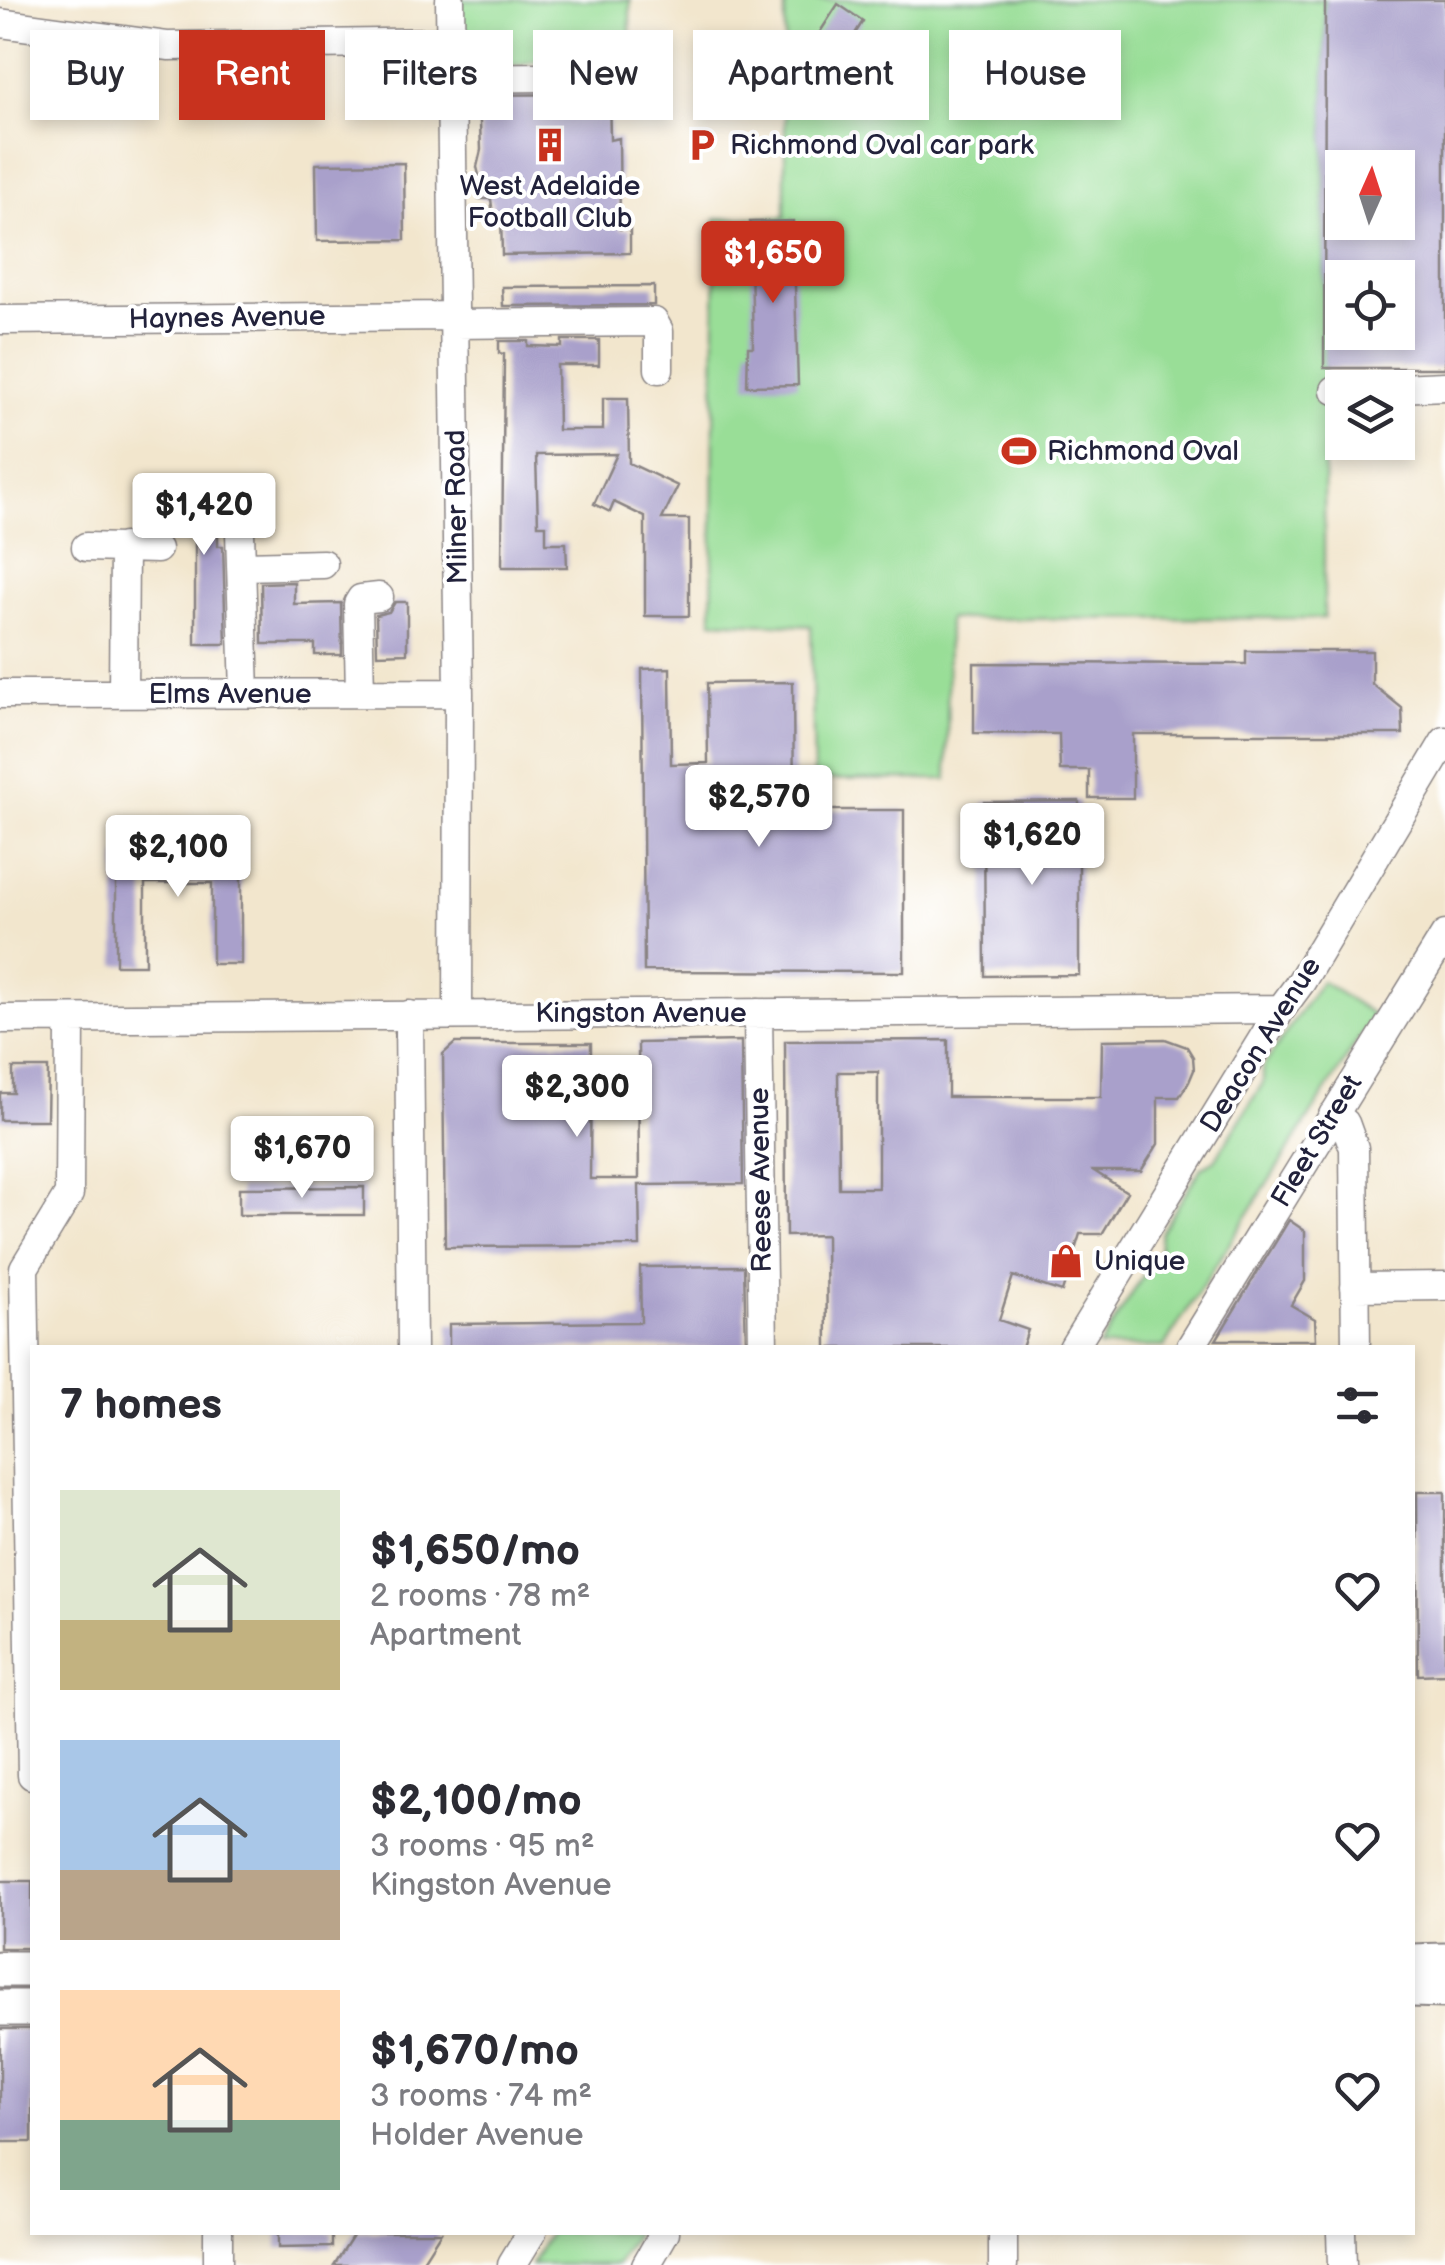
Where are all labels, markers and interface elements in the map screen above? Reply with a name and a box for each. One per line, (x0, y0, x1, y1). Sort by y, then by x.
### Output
chip: Buy (30, 30, 159, 120)
chip: Rent (179, 30, 325, 120)
chip: Filters (345, 30, 513, 120)
chip: New (533, 30, 673, 120)
chip: Apartment (693, 30, 929, 120)
chip: House (949, 30, 1121, 120)
building icon: West Adelaide Football Club (531, 126, 569, 164)
parking icon: Richmond Oval car park (683, 126, 721, 164)
place label: Richmond Oval car park (730, 129, 1034, 162)
north arrow (1325, 150, 1415, 240)
map controls (1325, 150, 1415, 460)
place label: West Adelaide Football Club (460, 170, 640, 235)
pin: $1,650 (692, 221, 854, 306)
text: $1,650 (723, 234, 823, 273)
button: locate (1325, 260, 1415, 350)
street label: Haynes Avenue (128, 300, 326, 336)
button: layers (1325, 370, 1415, 460)
street label: Milner Road (439, 429, 475, 585)
sports icon: Richmond Oval (1000, 432, 1038, 470)
place label: Richmond Oval (1047, 435, 1239, 468)
pin: $1,420 (123, 473, 285, 558)
text: $1,420 (154, 486, 254, 525)
street label: Elms Avenue (148, 678, 312, 711)
pin: $2,570 (678, 765, 840, 850)
text: $2,570 (707, 778, 811, 817)
pin: $1,620 (951, 803, 1113, 888)
pin: $2,100 (97, 815, 259, 900)
text: $1,620 (982, 816, 1082, 855)
text: $2,100 (128, 828, 228, 867)
street label: Deacon Avenue (1194, 951, 1328, 1139)
street label: Kingston Avenue (535, 997, 747, 1030)
pin: $2,300 (496, 1055, 658, 1140)
text: $2,300 (524, 1068, 630, 1107)
street label: Fleet Street (1265, 1069, 1370, 1213)
street label: Reese Avenue (743, 1087, 779, 1273)
pin: $1,670 (221, 1116, 383, 1201)
text: $1,670 (253, 1129, 351, 1168)
shop icon: Unique (1047, 1242, 1085, 1280)
place label: Unique (1094, 1245, 1185, 1278)
icon: filters (1330, 1378, 1385, 1433)
text: 7 homes (60, 1380, 222, 1431)
text: $1,650/mo (370, 1526, 580, 1577)
icon: home (140, 1530, 260, 1650)
icon: heart (1330, 1563, 1385, 1618)
text: 2 rooms · 78 m² (370, 1577, 590, 1616)
text: Apartment (370, 1616, 521, 1655)
text: $2,100/mo (370, 1776, 582, 1827)
icon: home (140, 1780, 260, 1900)
icon: heart (1330, 1813, 1385, 1868)
text: 3 rooms · 95 m² (370, 1827, 595, 1866)
text: Kingston Avenue (370, 1866, 612, 1905)
text: $1,670/mo (370, 2026, 579, 2077)
icon: home (140, 2030, 260, 2150)
icon: heart (1330, 2063, 1385, 2118)
text: 3 rooms · 74 m² (370, 2077, 592, 2116)
text: Holder Avenue (370, 2116, 583, 2155)

